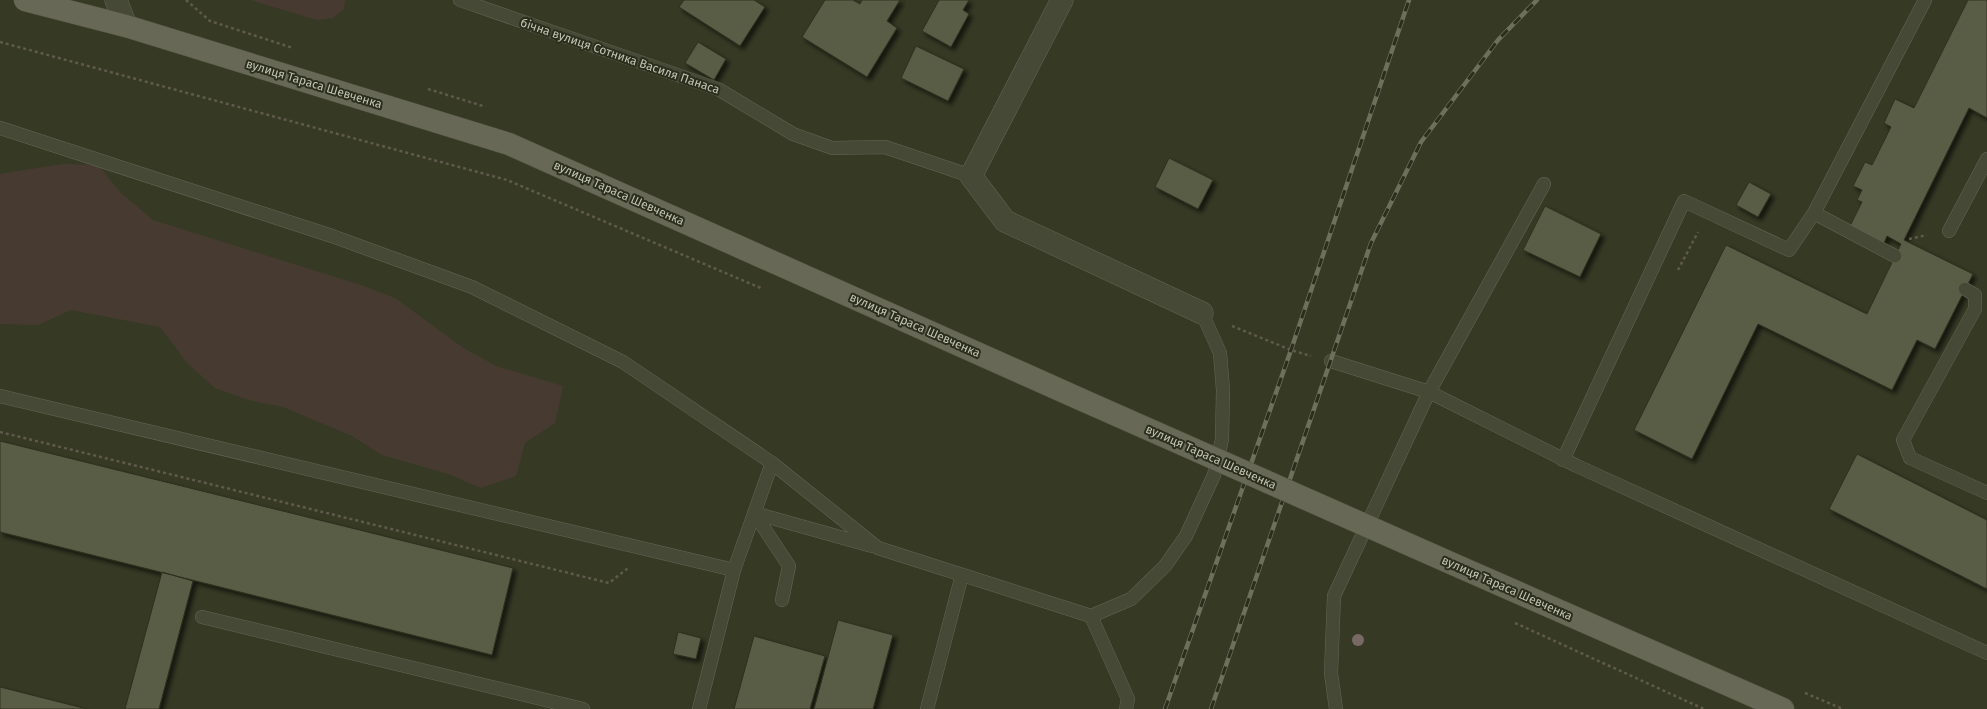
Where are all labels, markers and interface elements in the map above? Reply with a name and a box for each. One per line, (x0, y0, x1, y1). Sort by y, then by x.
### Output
street label: бічна вулиця Сотника Василя Панаса (519, 15, 721, 97)
street label: вулиця Тараса Шевченка (244, 57, 384, 111)
street label: вулиця Тараса Шевченка (552, 158, 686, 228)
street label: вулиця Тараса Шевченка (848, 290, 982, 360)
street label: вулиця Тараса Шевченка (1144, 422, 1278, 492)
street label: вулиця Тараса Шевченка (1440, 553, 1574, 623)

